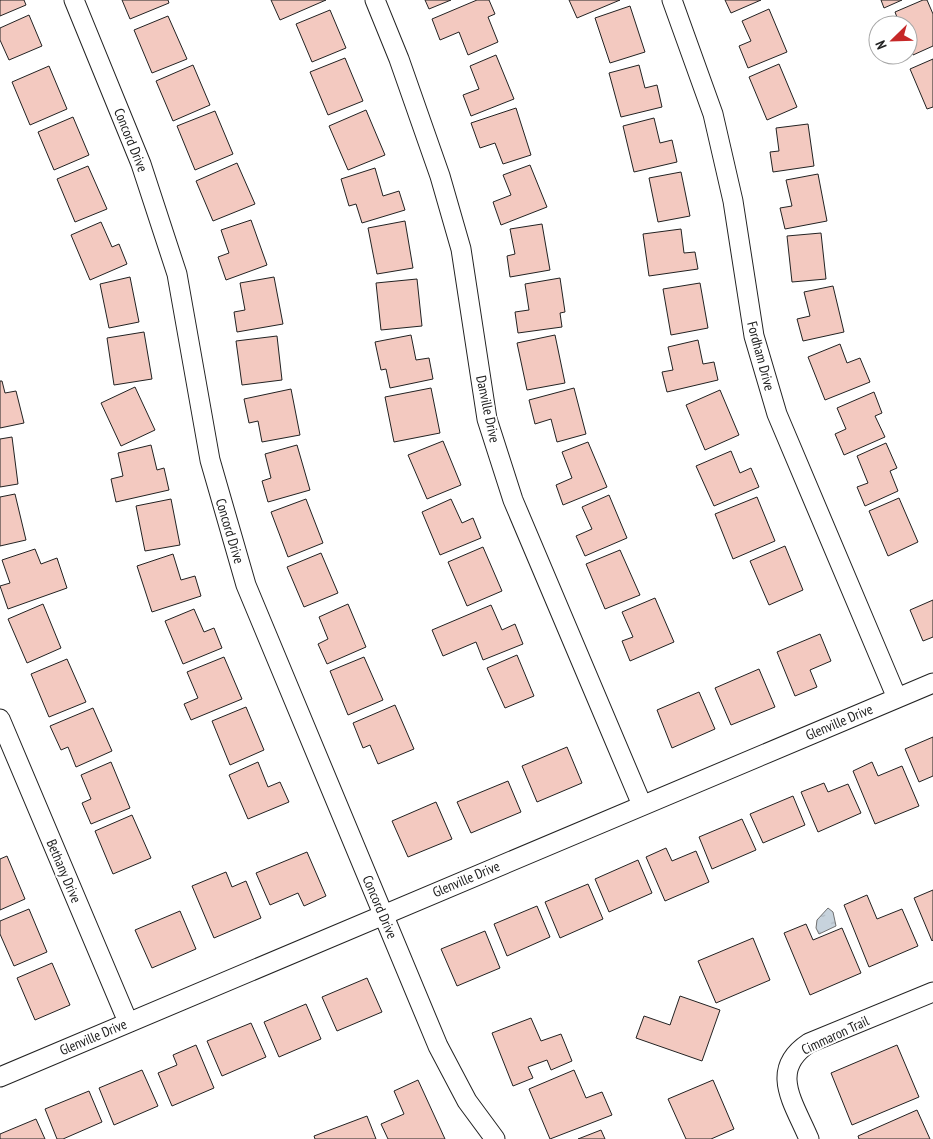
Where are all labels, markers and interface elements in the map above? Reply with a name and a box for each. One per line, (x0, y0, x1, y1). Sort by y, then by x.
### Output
north arrow (868, 15, 918, 65)
text: N (871, 38, 891, 52)
street label: Concord Drive (110, 105, 152, 175)
street label: Fordham Drive (743, 319, 779, 393)
street label: Danville Drive (472, 374, 504, 444)
street label: Concord Drive (212, 496, 249, 566)
street label: Glenville Drive (803, 700, 876, 744)
street label: Bethany Drive (43, 836, 86, 906)
street label: Glenville Drive (430, 857, 503, 901)
street label: Concord Drive (359, 873, 402, 942)
street label: Cimmaron Trail (798, 1011, 872, 1059)
street label: Glenville Drive (57, 1015, 130, 1059)

